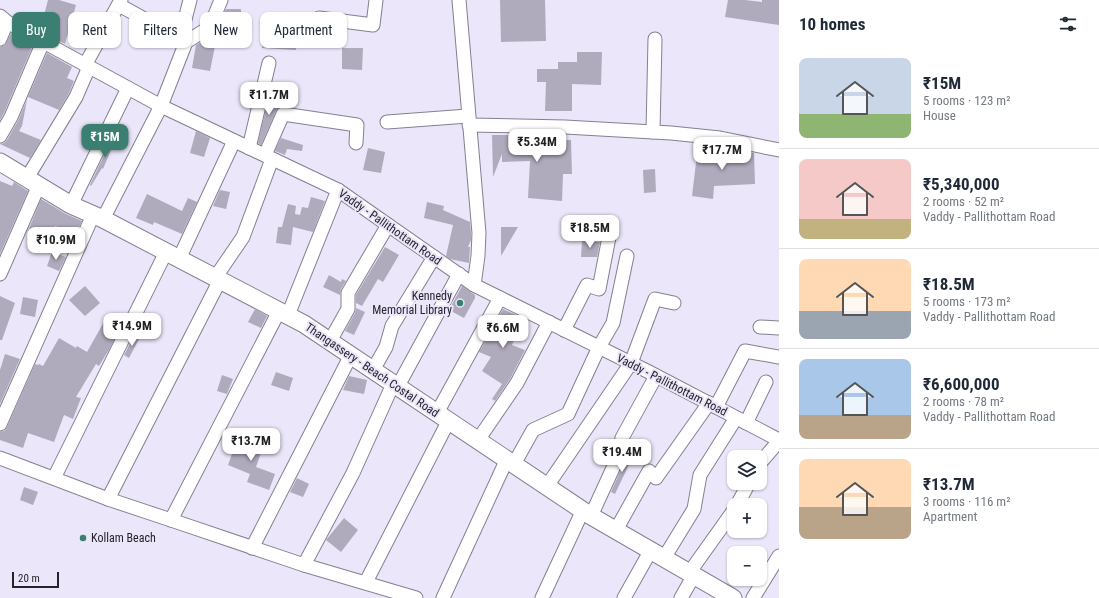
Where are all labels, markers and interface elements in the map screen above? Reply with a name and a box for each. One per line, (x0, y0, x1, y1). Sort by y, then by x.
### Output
chip: Buy (12, 12, 60, 48)
chip: Rent (68, 12, 121, 48)
chip: Filters (129, 12, 192, 48)
chip: New (200, 12, 252, 48)
chip: Apartment (260, 12, 347, 48)
icon: filters (1057, 13, 1079, 35)
text: 10 homes (799, 14, 865, 34)
text: ₹15M (923, 73, 961, 93)
icon: home (831, 74, 879, 122)
pin: ₹11.7M (236, 82, 302, 116)
text: ₹11.7M (249, 87, 289, 102)
text: 5 rooms · 123 m² (923, 93, 1010, 108)
text: House (923, 108, 956, 123)
pin: ₹15M (81, 124, 129, 158)
text: ₹15M (90, 129, 120, 144)
pin: ₹5.34M (504, 129, 570, 163)
text: ₹5.34M (517, 134, 557, 149)
pin: ₹17.7M (689, 137, 755, 171)
text: ₹17.7M (702, 142, 742, 157)
text: ₹5,340,000 (923, 174, 1000, 194)
icon: home (831, 175, 879, 223)
street label: Vaddy - Pallithottam Road (336, 186, 444, 268)
text: 2 rooms · 52 m² (923, 194, 1004, 209)
text: Vaddy - Pallithottam Road (923, 209, 1055, 224)
pin: ₹18.5M (557, 215, 623, 249)
text: ₹18.5M (570, 220, 610, 235)
pin: ₹10.9M (23, 227, 89, 261)
text: ₹10.9M (36, 232, 76, 247)
text: ₹18.5M (923, 274, 975, 294)
icon: home (831, 275, 879, 323)
place label: Kennedy Memorial Library (372, 289, 452, 317)
text: 5 rooms · 173 m² (923, 294, 1010, 309)
marker: Kennedy Memorial Library (455, 298, 465, 308)
text: Vaddy - Pallithottam Road (923, 309, 1055, 324)
pin: ₹14.9M (99, 313, 165, 347)
pin: ₹6.6M (475, 315, 531, 349)
text: ₹14.9M (112, 318, 152, 333)
street label: Thangassery - Beach Costal Road (302, 320, 442, 420)
text: ₹6.6M (487, 320, 519, 335)
street label: Vaddy - Pallithottam Road (614, 351, 730, 419)
text: ₹6,600,000 (923, 374, 1000, 394)
icon: home (831, 375, 879, 423)
text: 2 rooms · 78 m² (923, 394, 1004, 409)
text: Vaddy - Pallithottam Road (923, 409, 1055, 424)
pin: ₹13.7M (218, 428, 284, 462)
text: ₹13.7M (231, 433, 271, 448)
pin: ₹19.4M (589, 439, 655, 473)
text: ₹19.4M (602, 444, 642, 459)
map controls (727, 450, 767, 586)
button: layers (727, 450, 767, 490)
text: ₹13.7M (923, 474, 975, 494)
icon: home (831, 475, 879, 523)
text: 3 rooms · 116 m² (923, 494, 1010, 509)
button: + (727, 498, 767, 538)
text: Apartment (923, 509, 977, 524)
place label: Kollam Beach (91, 531, 156, 545)
marker: Kollam Beach (78, 533, 88, 543)
button: − (727, 546, 767, 586)
scale bar (12, 570, 59, 589)
text: 20 m (18, 572, 40, 585)

